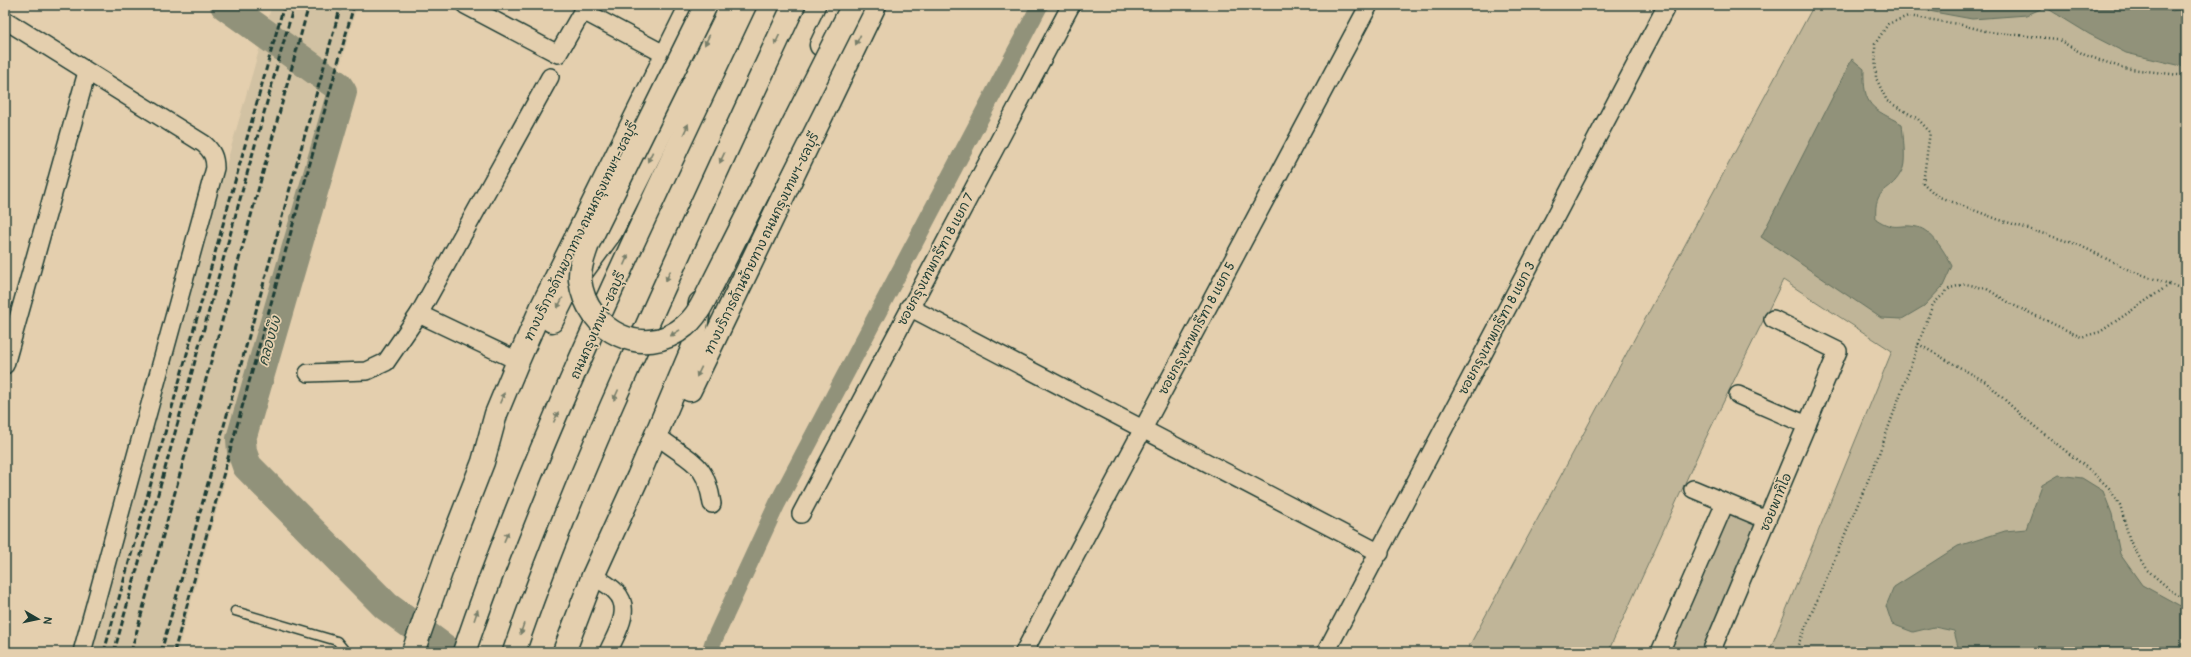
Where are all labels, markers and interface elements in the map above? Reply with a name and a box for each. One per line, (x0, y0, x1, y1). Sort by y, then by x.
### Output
one-way arrow (704, 34, 710, 46)
one-way arrow (855, 34, 861, 46)
one-way arrow (774, 35, 780, 46)
street label: ทางบริการด้านขวาทาง ถนนกรุงเทพฯ-ชลบุรี (520, 119, 640, 343)
one-way arrow (683, 124, 689, 135)
street label: ทางบริการด้านซ้ายทาง ถนนกรุงเทพฯ-ชลบุรี (700, 129, 824, 357)
one-way arrow (647, 151, 653, 162)
one-way arrow (719, 152, 725, 164)
street label: ซอยกรุงเทพกรีฑา 8 แยก 7 (893, 190, 979, 329)
one-way arrow (623, 253, 629, 265)
street label: ซอยกรุงเทพกรีฑา 8 แยก 5 (1154, 259, 1240, 398)
street label: ซอยกรุงเทพกรีฑา 8 แยก 3 (1454, 259, 1540, 398)
street label: ถนนกรุงเทพฯ-ชลบุรี (566, 269, 628, 381)
one-way arrow (665, 271, 671, 282)
one-way arrow (557, 297, 564, 309)
water label: คลองบึง (254, 314, 285, 368)
one-way arrow (669, 329, 681, 336)
one-way arrow (696, 366, 702, 378)
one-way arrow (613, 390, 619, 401)
one-way arrow (499, 392, 505, 404)
one-way arrow (553, 411, 559, 423)
street label: ซอยพาทิโอ (1755, 470, 1795, 534)
one-way arrow (503, 531, 509, 543)
north arrow (18, 599, 58, 639)
one-way arrow (474, 609, 480, 621)
text: N (40, 616, 54, 626)
one-way arrow (518, 624, 524, 636)

